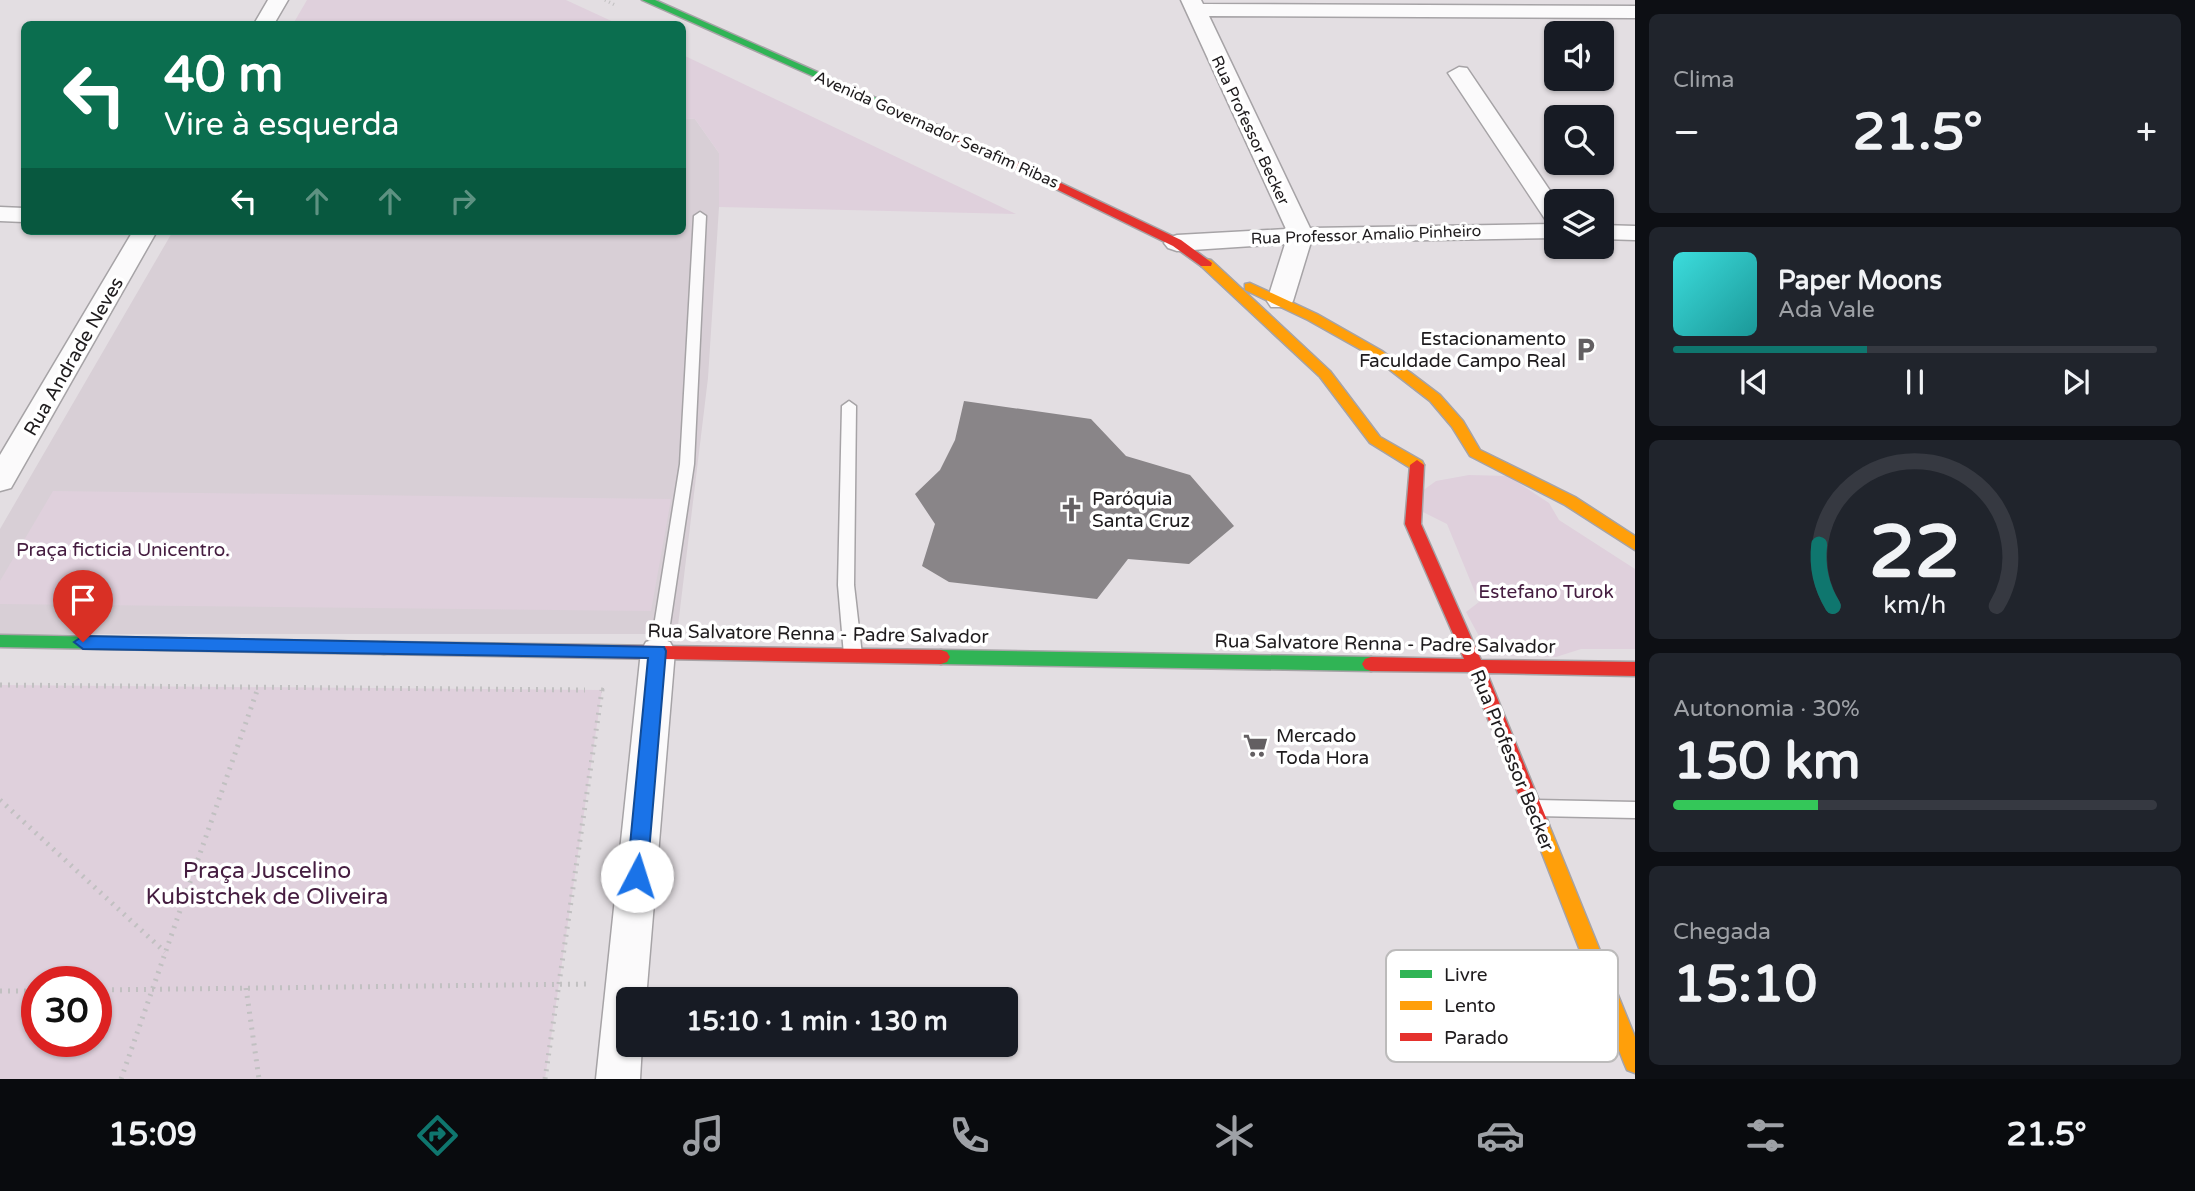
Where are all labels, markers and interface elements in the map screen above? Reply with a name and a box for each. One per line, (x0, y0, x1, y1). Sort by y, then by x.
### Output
map controls (1544, 21, 1614, 259)
button: sound (1544, 21, 1614, 91)
text: 40 m (164, 46, 283, 105)
icon: left (49, 49, 140, 140)
street label: Rua Professor Becker (1207, 52, 1294, 209)
text: Clima (1673, 66, 1734, 94)
street label: Avenida Governador Serafim Ribas (812, 67, 1062, 193)
text: 21.5° (1853, 101, 1983, 164)
button: search (1544, 105, 1614, 175)
text: Vire à esquerda (164, 106, 400, 144)
text: − (1673, 110, 1700, 156)
text: + (2136, 110, 2157, 156)
icon: left (225, 182, 263, 220)
icon: ahead (298, 182, 336, 220)
icon: ahead (371, 182, 409, 220)
icon: right (444, 182, 482, 220)
button: layers (1544, 189, 1614, 259)
street label: Rua Professor Amalio Pinheiro (1250, 221, 1482, 249)
text: Paper Moons (1778, 265, 1942, 296)
street label: Rua Andrade Neves (19, 273, 128, 440)
text: Ada Vale (1778, 296, 1875, 324)
place label: Estacionamento Faculdade Campo Real (1359, 328, 1566, 372)
parking icon: Estacionamento Faculdade Campo Real (1572, 335, 1600, 363)
icon: previous (1735, 363, 1773, 401)
icon: pause (1896, 363, 1934, 401)
icon: next (2057, 363, 2095, 401)
place label: Paróquia Santa Cruz (1092, 488, 1190, 532)
church icon: Paróquia Santa Cruz (1058, 495, 1086, 523)
text: 22 (1869, 509, 1961, 597)
park label: Praça ficticia Unicentro. (16, 539, 230, 561)
pin (53, 570, 113, 642)
icon: arrive (64, 581, 102, 619)
park label: Estefano Turok (1478, 581, 1614, 603)
text: km/h (1884, 589, 1946, 619)
street label: Rua Salvatore Renna - Padre Salvador (647, 620, 990, 648)
street label: Rua Salvatore Renna - Padre Salvador (1214, 630, 1557, 658)
street label: Rua Professor Becker (1466, 667, 1559, 855)
text: Autonomia · 30% (1673, 695, 1860, 723)
place label: Mercado Toda Hora (1276, 725, 1369, 769)
text: 150 km (1673, 730, 1861, 793)
supermarket icon: Mercado Toda Hora (1242, 732, 1270, 760)
position arrow (600, 839, 674, 913)
park label: Praça Juscelino Kubistchek de Oliveira (146, 857, 388, 911)
text: Chegada (1673, 918, 1771, 946)
legend (1386, 950, 1618, 1062)
text: 15:10 (1673, 953, 1817, 1016)
text: Livre (1444, 964, 1488, 986)
speed limit sign: 30 (21, 966, 112, 1057)
text: Lento (1444, 995, 1496, 1017)
text: 15:10 · 1 min · 130 m (686, 1006, 948, 1037)
text: Parado (1444, 1027, 1508, 1049)
icon: directions (413, 1111, 462, 1160)
icon: music (679, 1111, 728, 1160)
icon: phone (945, 1111, 994, 1160)
icon: climate (1210, 1111, 1259, 1160)
icon: car (1476, 1111, 1525, 1160)
icon: filters (1741, 1111, 1790, 1160)
text: 15:09 (108, 1116, 197, 1154)
text: 21.5° (2007, 1116, 2087, 1154)

